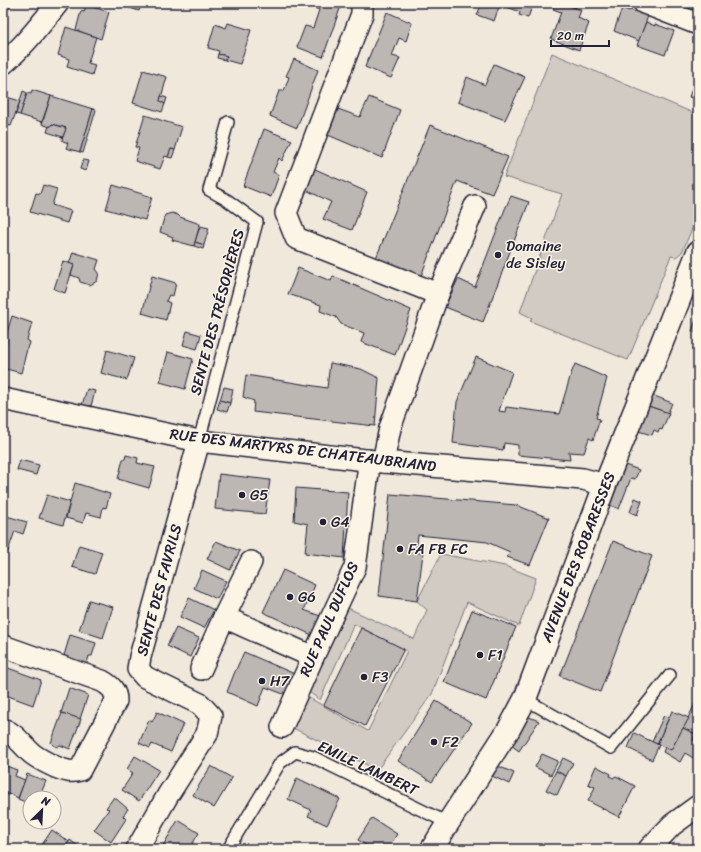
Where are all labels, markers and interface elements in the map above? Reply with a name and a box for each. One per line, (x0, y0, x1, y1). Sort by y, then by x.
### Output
scale bar (551, 22, 609, 48)
text: 20 m (557, 25, 584, 47)
street label: SENTE DES TRÉSORIÈRES (182, 225, 252, 398)
place label: Domaine de Sisley (506, 233, 565, 276)
marker: Domaine de Sisley (493, 250, 503, 260)
street label: RUE DES MARTYRS DE CHATEAUBRIAND (168, 421, 438, 479)
street label: AVENUE DES ROBARESSES (533, 467, 623, 647)
place label: G5 (250, 482, 269, 508)
marker: G5 (237, 490, 247, 500)
place label: G4 (331, 509, 350, 535)
marker: G4 (318, 517, 328, 527)
street label: SENTE DES FAVRILS (129, 521, 189, 659)
place label: FA FB FC (408, 536, 469, 562)
marker: FA FB FC (395, 544, 405, 554)
street label: RUE PAUL DUFLOS (292, 557, 366, 681)
place label: G6 (298, 584, 316, 610)
marker: G6 (285, 592, 295, 602)
place label: F1 (488, 642, 503, 668)
marker: F1 (475, 650, 485, 660)
place label: F3 (372, 664, 388, 690)
place label: H7 (270, 668, 291, 694)
marker: F3 (359, 672, 369, 682)
marker: H7 (257, 676, 267, 686)
place label: F2 (442, 729, 459, 755)
street label: EMILE LAMBERT (313, 733, 424, 803)
marker: F2 (429, 737, 439, 747)
north arrow (22, 790, 62, 830)
text: N (38, 791, 54, 812)

